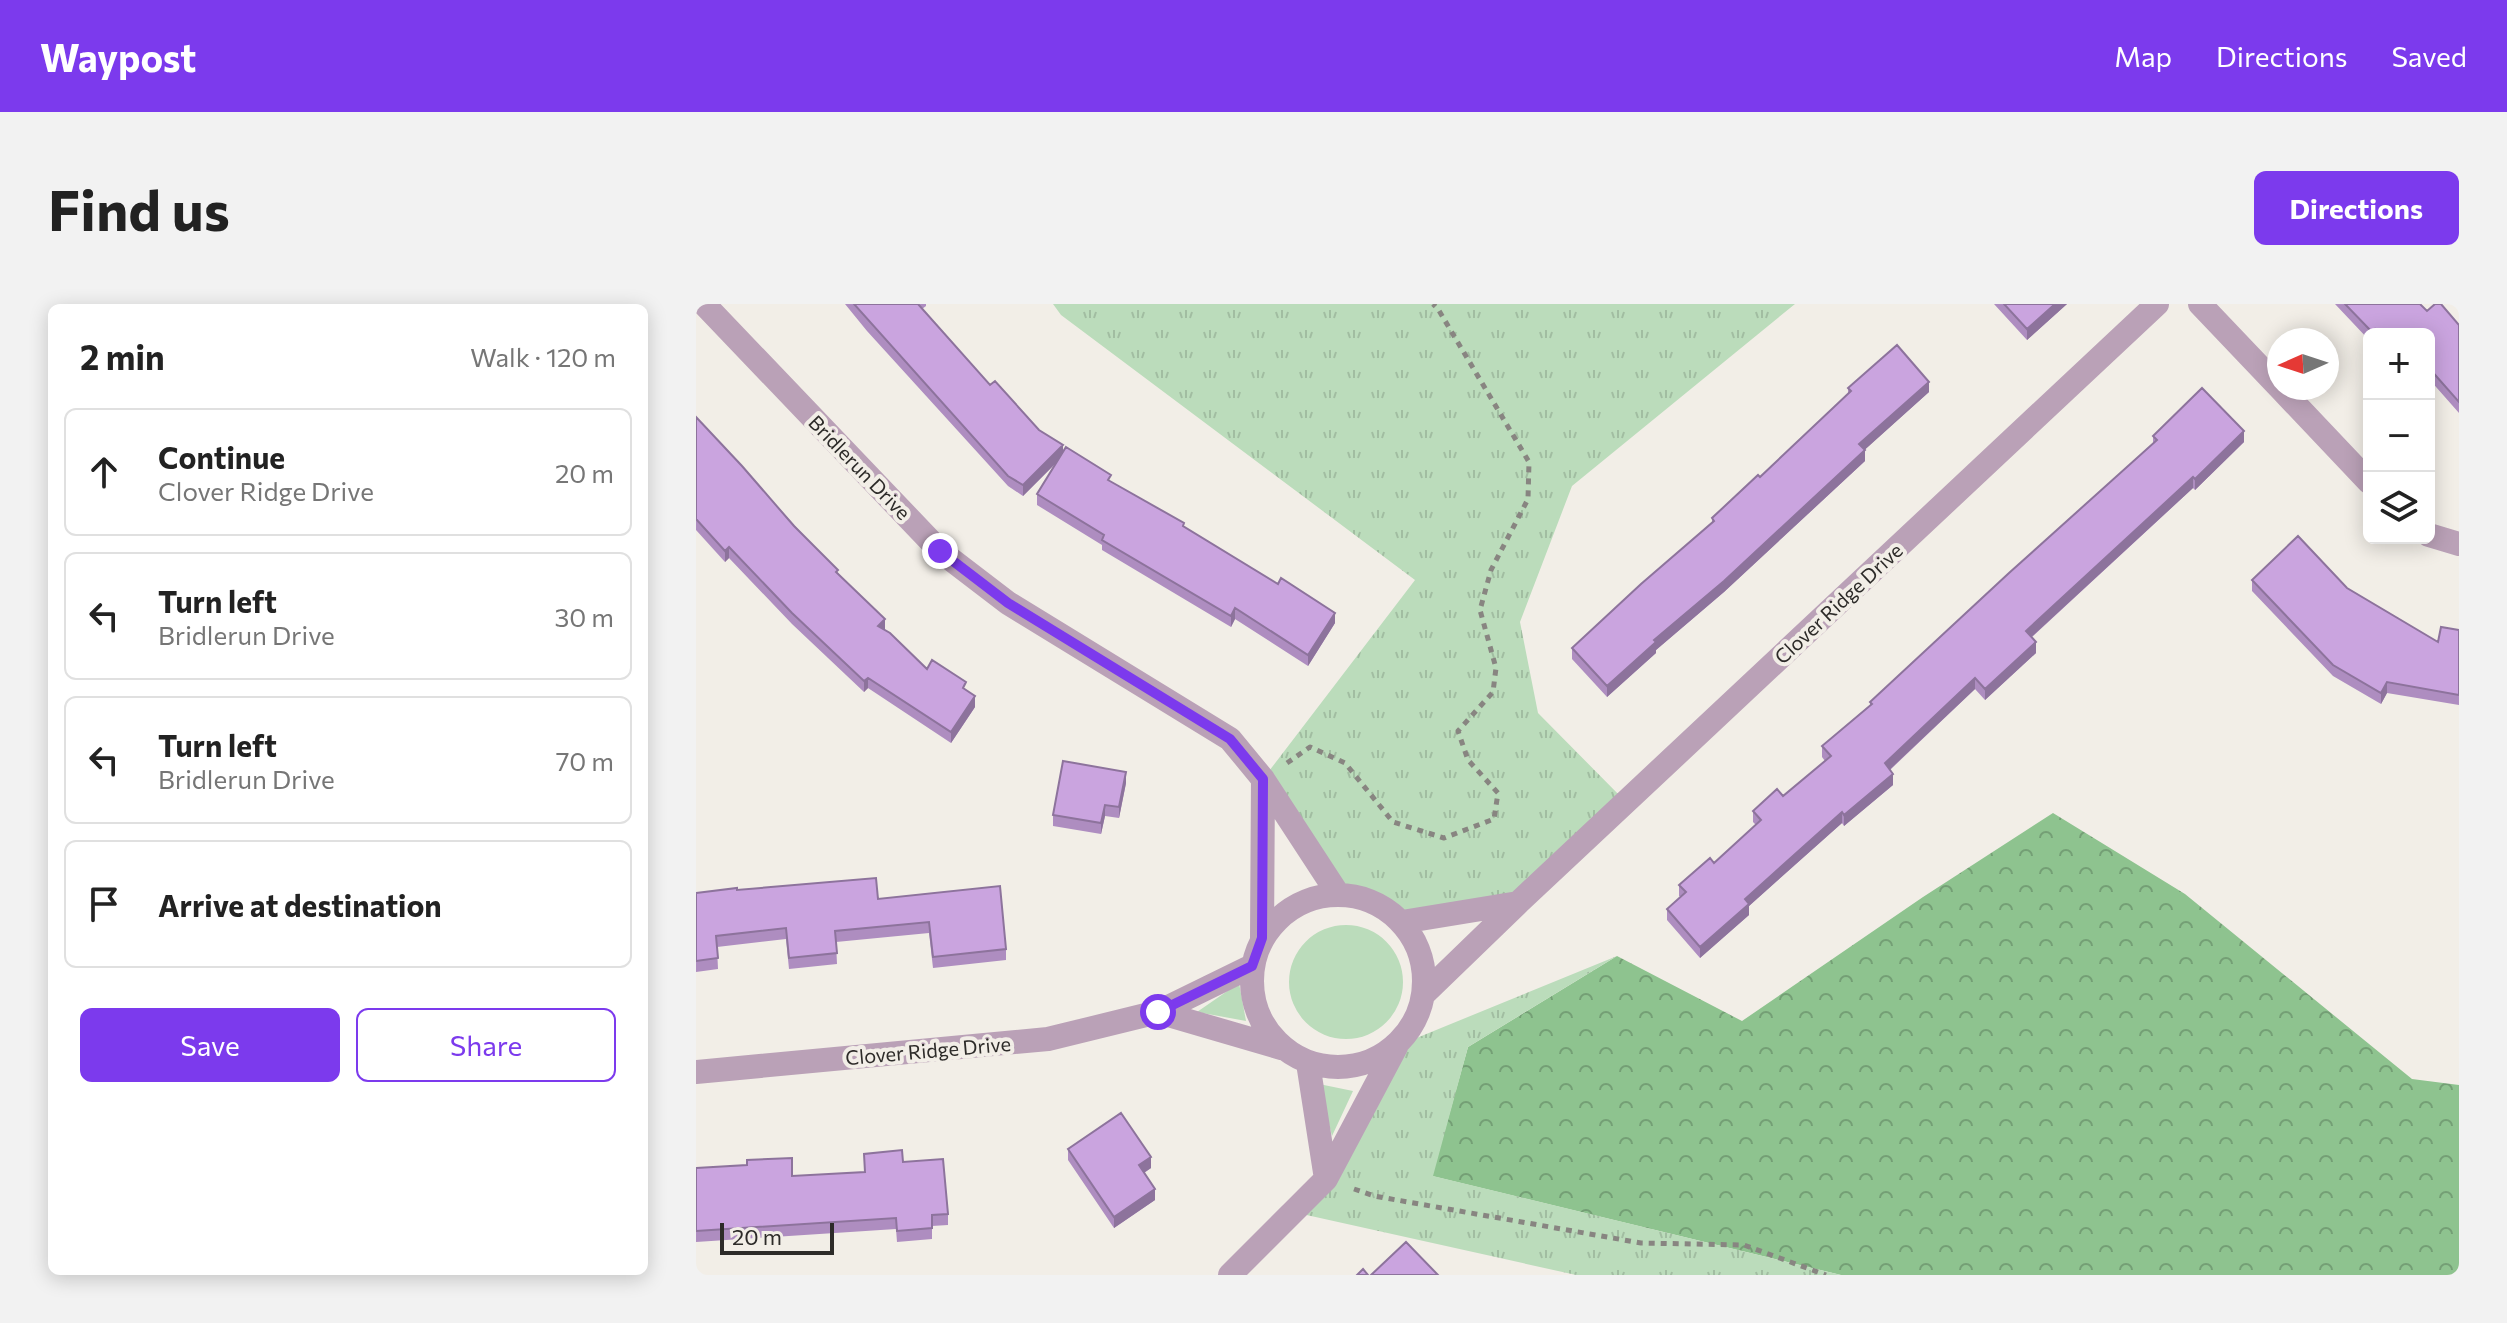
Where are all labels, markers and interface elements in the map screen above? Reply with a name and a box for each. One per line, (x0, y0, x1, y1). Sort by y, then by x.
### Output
text: Waypost (40, 33, 196, 80)
text: Map (2114, 39, 2172, 73)
text: Directions (2216, 39, 2347, 73)
text: Saved (2391, 39, 2467, 73)
button: Directions (2254, 171, 2459, 245)
text: Find us (48, 174, 230, 243)
north arrow (2267, 328, 2339, 400)
map controls (2363, 328, 2435, 544)
button: + (2363, 328, 2435, 400)
text: 2 min (80, 335, 165, 377)
text: Walk · 120 m (470, 341, 616, 372)
button: − (2363, 400, 2435, 472)
street label: Bridlerun Drive (804, 410, 916, 524)
text: Continue (158, 438, 285, 475)
icon: ahead (82, 450, 126, 494)
text: 20 m (555, 457, 614, 488)
button: layers (2363, 472, 2435, 544)
text: Clover Ridge Drive (158, 475, 374, 506)
route end (922, 533, 958, 569)
street label: Clover Ridge Drive (1769, 538, 1907, 668)
text: Turn left (158, 582, 277, 619)
icon: left (82, 594, 126, 638)
text: 30 m (555, 601, 614, 632)
text: Bridlerun Drive (158, 619, 335, 650)
text: Turn left (158, 726, 277, 763)
icon: left (82, 738, 126, 782)
text: 70 m (556, 745, 614, 776)
text: Bridlerun Drive (158, 763, 335, 794)
icon: arrive (82, 882, 126, 926)
text: Arrive at destination (158, 886, 442, 923)
route start (1140, 994, 1176, 1030)
button: Save (80, 1008, 340, 1082)
button: Share (356, 1008, 616, 1082)
street label: Clover Ridge Drive (844, 1031, 1012, 1069)
scale bar (720, 1219, 834, 1255)
text: 20 m (732, 1223, 782, 1250)

